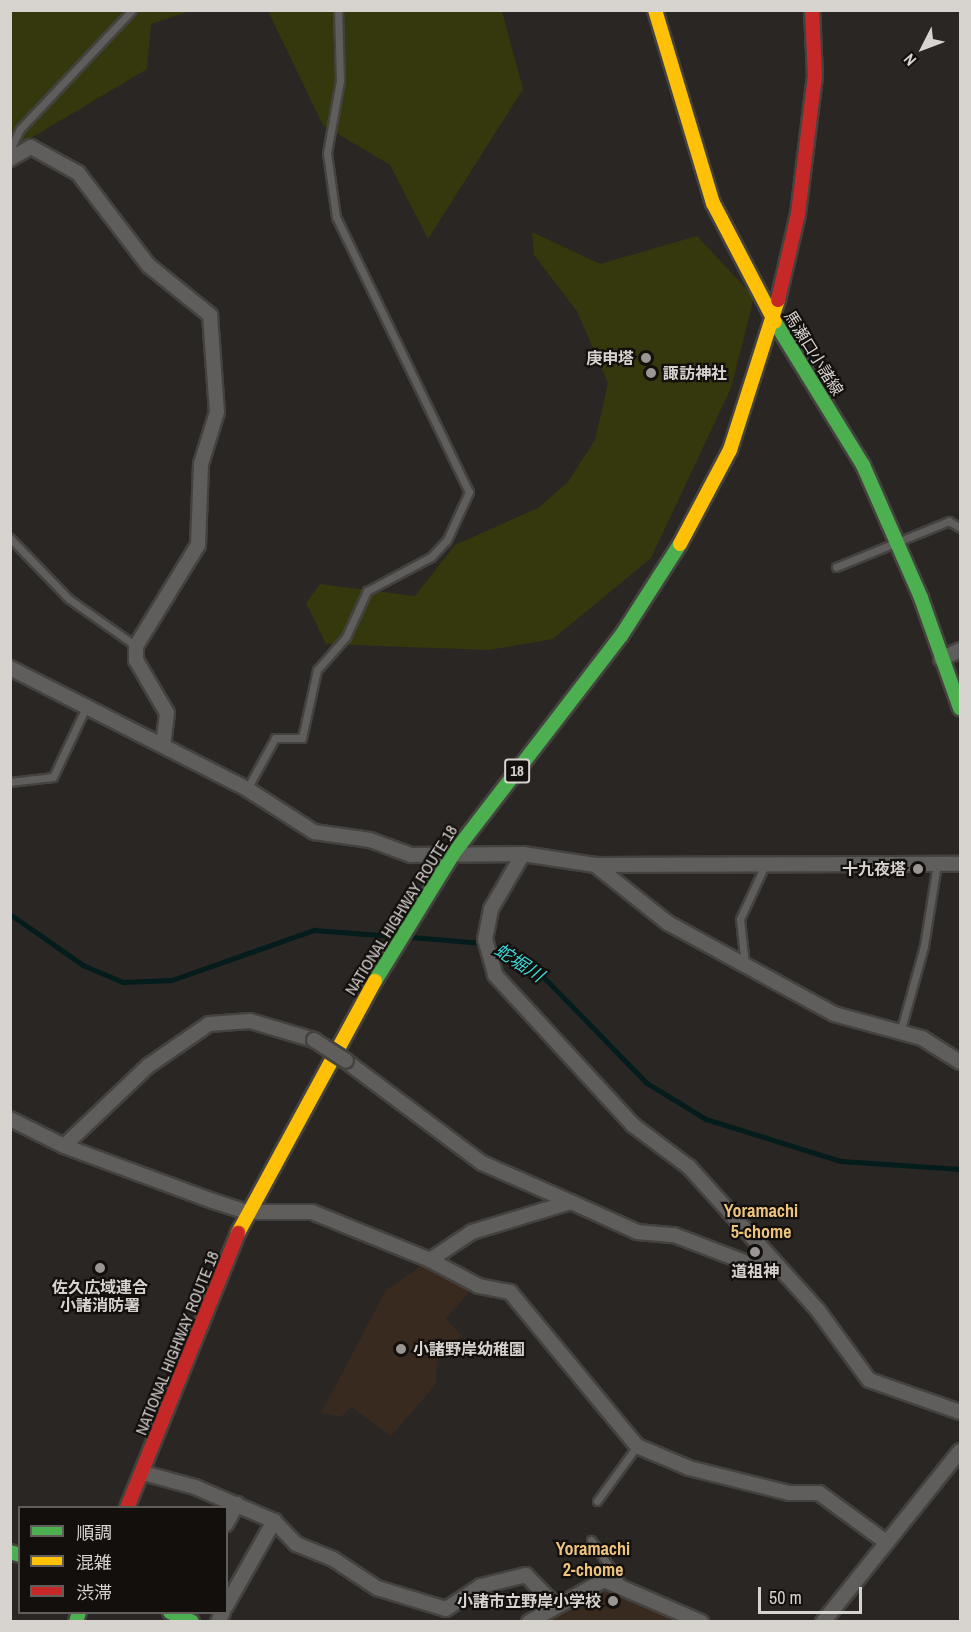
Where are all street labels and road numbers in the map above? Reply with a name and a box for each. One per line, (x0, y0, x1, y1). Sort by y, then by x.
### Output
street label: 馬瀬口小諸線 (780, 307, 848, 399)
road number: 18 (504, 759, 530, 783)
street label: NATIONAL HIGHWAY ROUTE 18 (341, 821, 461, 999)
street label: NATIONAL HIGHWAY ROUTE 18 (131, 1248, 223, 1438)

